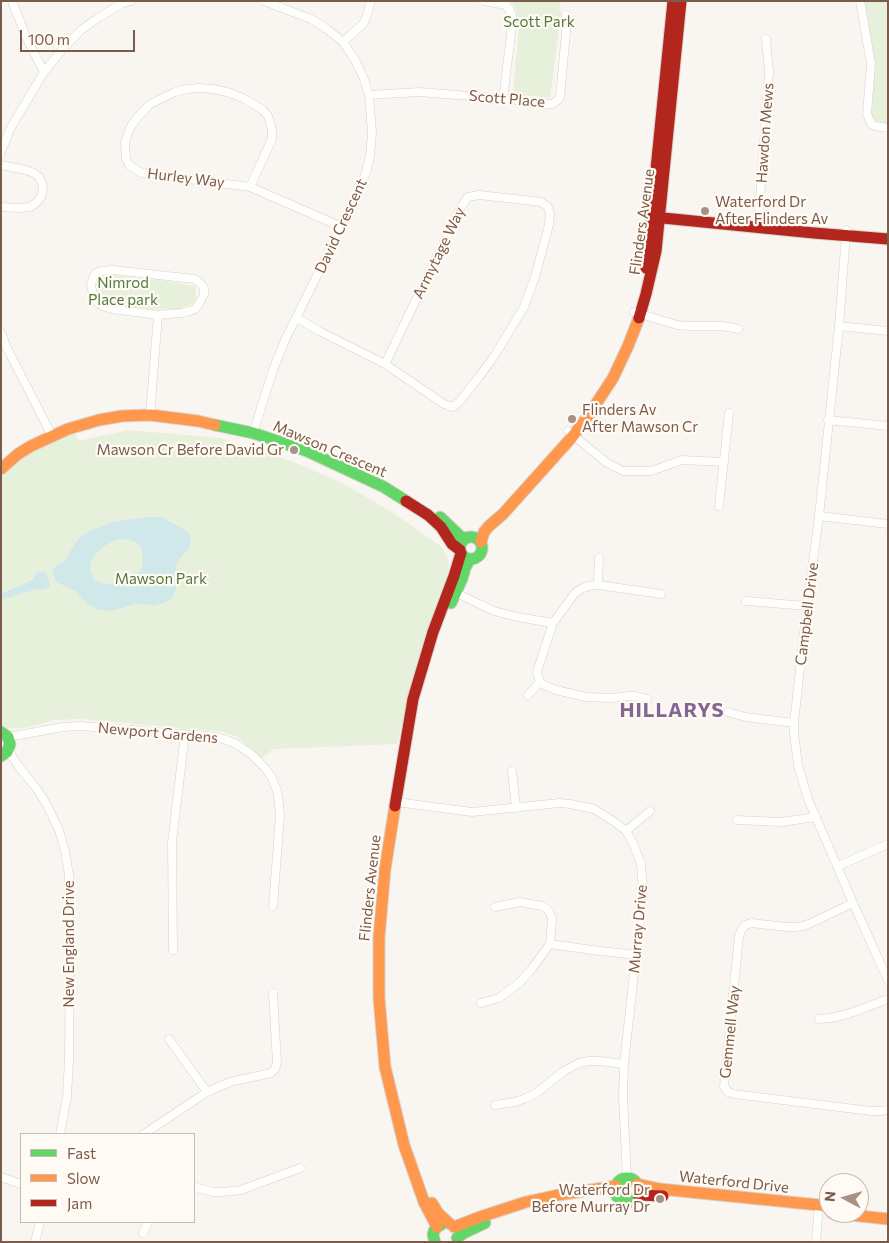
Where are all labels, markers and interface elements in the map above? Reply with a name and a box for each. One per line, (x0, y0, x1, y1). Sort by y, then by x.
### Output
park label: Scott Park (503, 13, 575, 31)
scale bar (22, 20, 138, 52)
text: 100 m (28, 30, 70, 48)
street label: Hawdon Mews (753, 82, 777, 184)
street label: Scott Place (468, 87, 546, 111)
street label: Hurley Way (146, 164, 226, 192)
street label: Flinders Avenue (626, 168, 658, 276)
street label: David Crescent (311, 176, 371, 276)
place label: Waterford Dr After Flinders Av (715, 193, 828, 228)
street label: Armytage Way (409, 204, 469, 302)
marker: Waterford Dr After Flinders Av (699, 205, 711, 217)
park label: Nimrod Place park (88, 274, 158, 309)
place label: Flinders Av After Mawson Cr (582, 401, 698, 436)
marker: Flinders Av After Mawson Cr (566, 413, 578, 425)
street label: Mawson Crescent (270, 417, 390, 481)
place label: Mawson Cr Before David Gr (96, 441, 284, 459)
marker: Mawson Cr Before David Gr (288, 444, 300, 456)
street label: Campbell Drive (792, 561, 822, 667)
park label: Mawson Park (115, 570, 207, 588)
district label: HILLARYS (619, 698, 725, 722)
street label: Newport Gardens (97, 719, 219, 747)
street label: Flinders Avenue (355, 834, 385, 942)
street label: New England Drive (60, 880, 78, 1008)
street label: Murray Drive (625, 884, 651, 974)
street label: Gemmell Way (716, 985, 744, 1079)
legend (20, 1133, 195, 1223)
text: Fast (67, 1144, 96, 1162)
street label: Waterford Drive (678, 1167, 790, 1197)
text: Slow (67, 1169, 100, 1187)
north arrow (819, 1173, 869, 1223)
place label: Waterford Dr Before Murray Dr (532, 1181, 650, 1216)
text: N (821, 1190, 839, 1203)
marker: Waterford Dr Before Murray Dr (654, 1193, 666, 1205)
text: Jam (67, 1194, 92, 1212)

